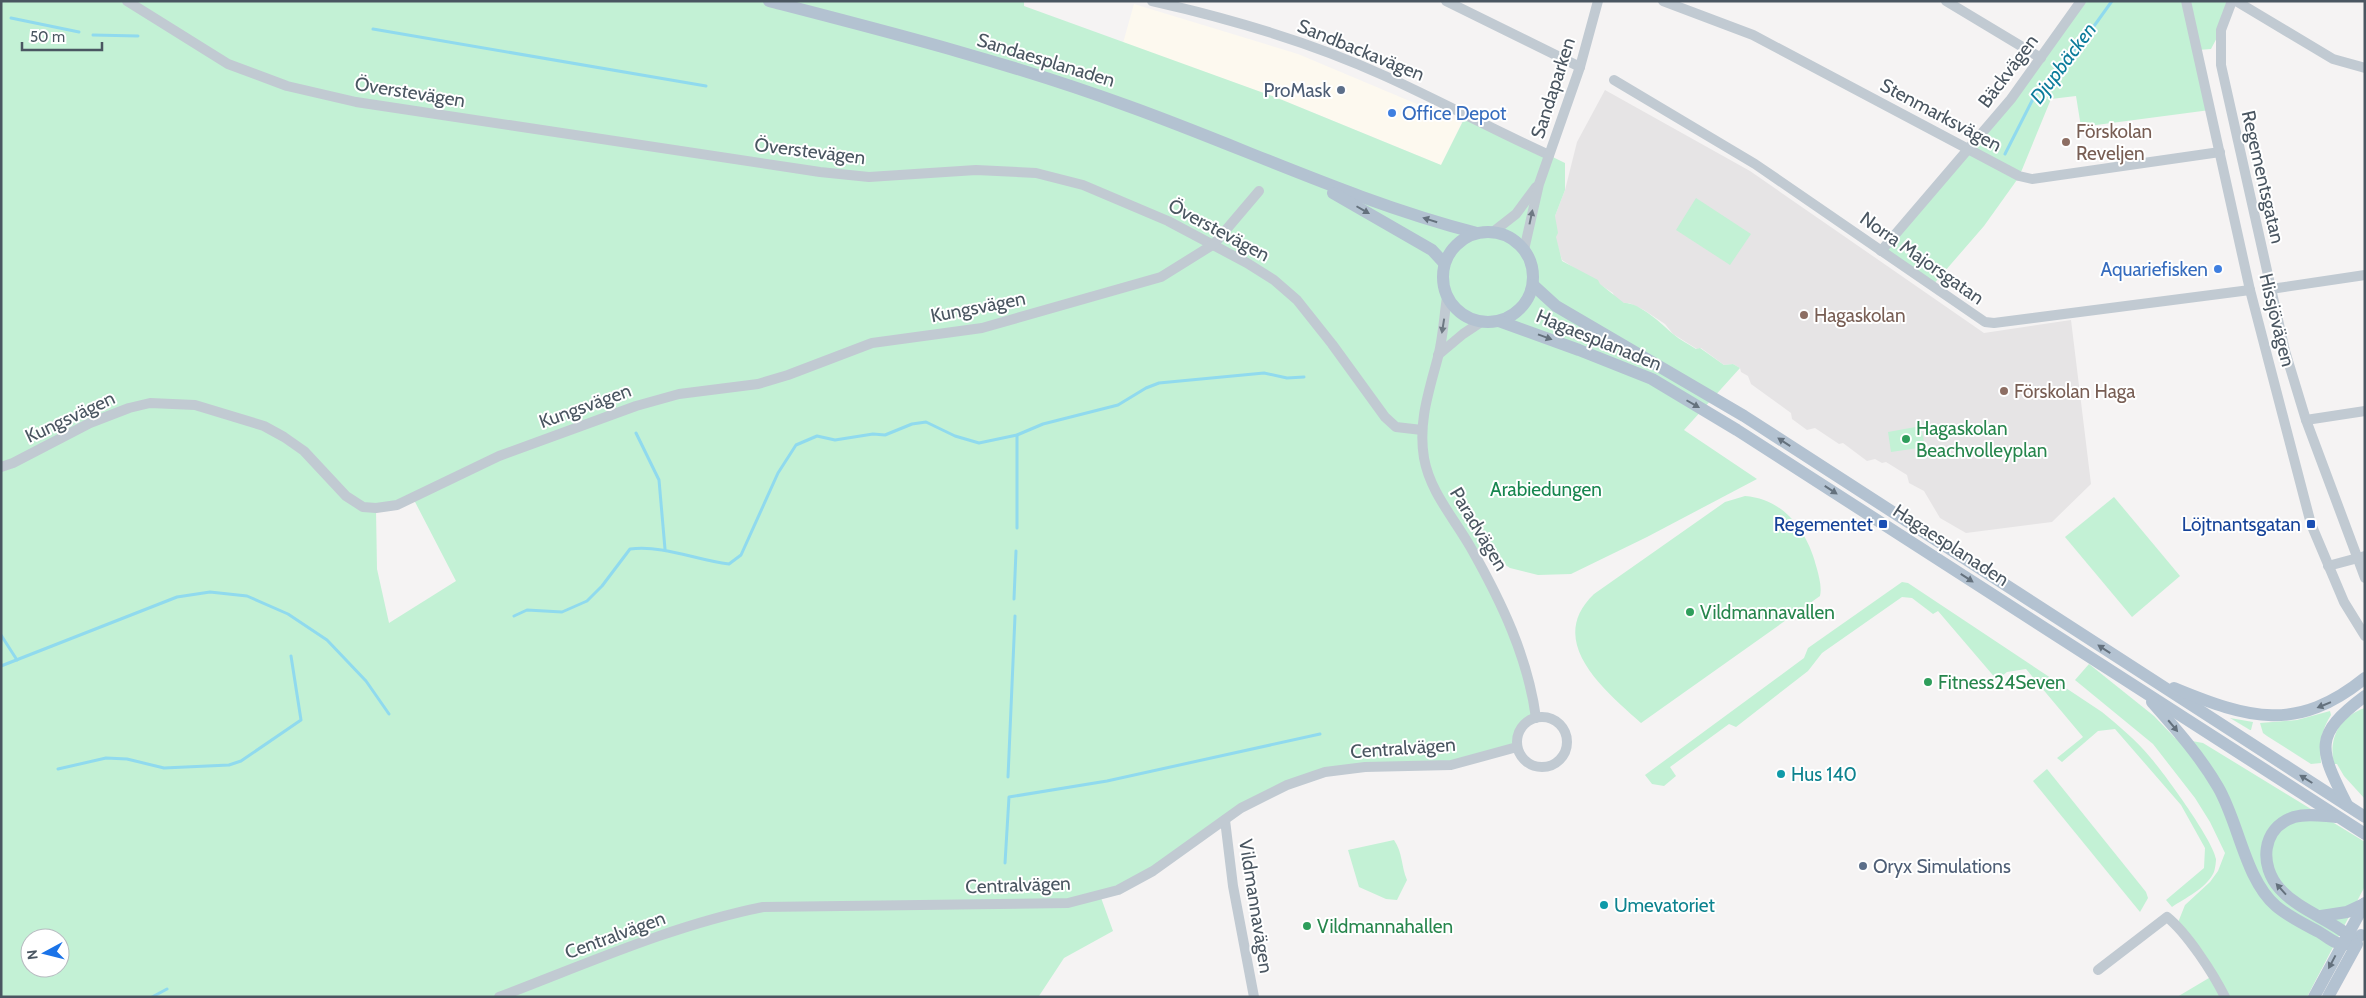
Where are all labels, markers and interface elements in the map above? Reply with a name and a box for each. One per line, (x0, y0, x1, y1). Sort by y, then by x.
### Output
street label: Sandbackavägen (1294, 14, 1428, 86)
water label: Djupbäcken (2025, 18, 2101, 108)
scale bar (22, 20, 102, 52)
text: 50 m (30, 28, 65, 46)
street label: Sandaesplanaden (974, 28, 1118, 92)
street label: Bäckvägen (1973, 30, 2043, 112)
street label: Sandaparken (1526, 35, 1580, 141)
street label: Överstevägen (353, 72, 467, 112)
street label: Stenmarksvägen (1877, 73, 2005, 157)
place label: ProMask (1264, 79, 1331, 102)
marker: ProMask (1335, 84, 1347, 96)
place label: Office Depot (1402, 102, 1507, 125)
marker: Office Depot (1386, 107, 1398, 119)
street label: Regementsgatan (2237, 108, 2289, 246)
place label: Förskolan Reveljen (2076, 120, 2152, 165)
street label: Överstevägen (753, 133, 867, 169)
marker: Förskolan Reveljen (2060, 136, 2072, 148)
street label: Överstevägen (1164, 194, 1274, 266)
one-way arrow (1356, 206, 1371, 214)
street label: Norra Majorsgatan (1856, 207, 1988, 309)
one-way arrow (1528, 209, 1536, 225)
one-way arrow (1422, 215, 1437, 223)
place label: Aquariefisken (2100, 258, 2208, 281)
marker: Aquariefisken (2212, 263, 2224, 275)
street label: Hissjövägen (2254, 271, 2300, 369)
street label: Kungsvägen (929, 287, 1027, 327)
street label: Hagaesplanaden (1533, 304, 1665, 376)
place label: Hagaskolan (1814, 304, 1906, 327)
marker: Hagaskolan (1798, 309, 1810, 321)
one-way arrow (1439, 318, 1447, 334)
one-way arrow (1538, 333, 1553, 341)
street label: Kungsvägen (536, 379, 634, 433)
place label: Förskolan Haga (2014, 380, 2135, 403)
marker: Förskolan Haga (1998, 385, 2010, 397)
street label: Kungsvägen (21, 386, 119, 448)
one-way arrow (1686, 399, 1700, 408)
place label: Hagaskolan Beachvolleyplan (1916, 417, 2047, 462)
marker: Hagaskolan Beachvolleyplan (1900, 433, 1912, 445)
one-way arrow (1777, 437, 1790, 447)
park label: Arabiedungen (1490, 478, 1602, 501)
street label: Paradvägen (1445, 483, 1513, 575)
one-way arrow (1824, 485, 1837, 495)
street label: Hagaesplanaden (1889, 499, 2013, 591)
place label: Regementet (1774, 513, 1874, 536)
place label: Löjtnantsgatan (2182, 513, 2301, 536)
marker: Regementet (1877, 518, 1889, 530)
marker: Löjtnantsgatan (2305, 518, 2317, 530)
one-way arrow (1961, 573, 1974, 583)
place label: Vildmannavallen (1700, 601, 1835, 624)
marker: Vildmannavallen (1684, 606, 1696, 618)
one-way arrow (2097, 645, 2111, 654)
place label: Fitness24Seven (1938, 671, 2066, 694)
marker: Fitness24Seven (1922, 676, 1934, 688)
one-way arrow (2317, 702, 2332, 709)
one-way arrow (2167, 719, 2178, 732)
street label: Centralvägen (1350, 733, 1456, 763)
place label: Hus 140 (1791, 763, 1857, 786)
marker: Hus 140 (1775, 768, 1787, 780)
one-way arrow (2299, 775, 2312, 784)
street label: Vildmannavägen (1234, 837, 1278, 975)
place label: Oryx Simulations (1873, 855, 2011, 878)
marker: Oryx Simulations (1857, 860, 1869, 872)
street label: Centralvägen (965, 872, 1071, 898)
one-way arrow (2275, 884, 2287, 896)
place label: Umevatoriet (1614, 894, 1715, 917)
marker: Umevatoriet (1598, 899, 1610, 911)
street label: Centralvägen (561, 906, 669, 964)
place label: Vildmannahallen (1317, 915, 1453, 938)
marker: Vildmannahallen (1301, 920, 1313, 932)
north arrow (20, 928, 70, 978)
text: N (23, 949, 42, 961)
one-way arrow (2328, 955, 2336, 970)

